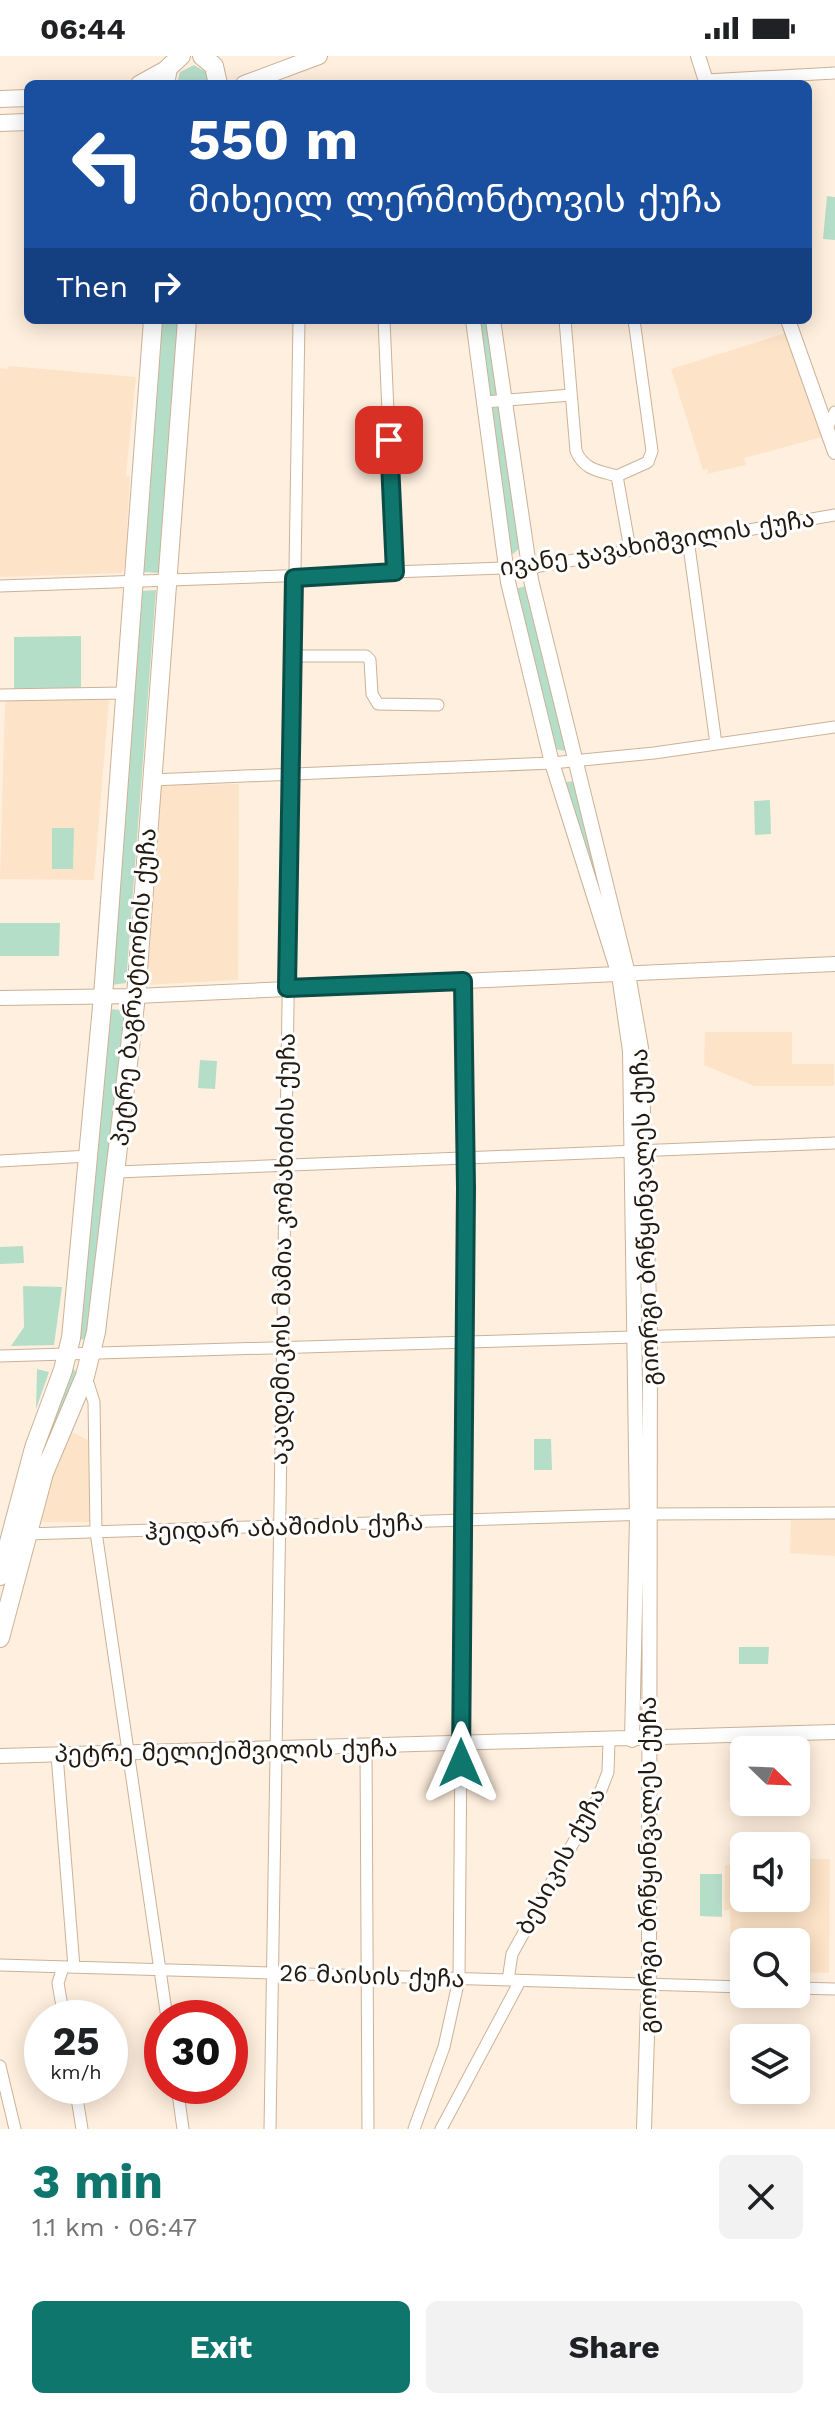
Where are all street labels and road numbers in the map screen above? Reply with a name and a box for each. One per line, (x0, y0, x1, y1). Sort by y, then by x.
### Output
street label: ივანე ჯავახიშვილის ქუჩა (498, 504, 816, 582)
street label: პეტრე ბაგრატიონის ქუჩა (106, 827, 162, 1147)
street label: აკადემიკოს მამია კომახიძის ქუჩა (265, 1033, 301, 1465)
street label: გიორგი ბრწყინვალეს ქუჩა (625, 1048, 665, 1386)
street label: ჰეიდარ აბაშიძის ქუჩა (144, 1508, 424, 1546)
street label: გიორგი ბრწყინვალეს ქუჩა (634, 1696, 662, 2034)
street label: პეტრე მელიქიშვილის ქუჩა (54, 1734, 398, 1768)
street label: ბესიკის ქუჩა (510, 1783, 612, 1939)
street label: 26 მაისის ქუჩა (279, 1959, 465, 1993)

